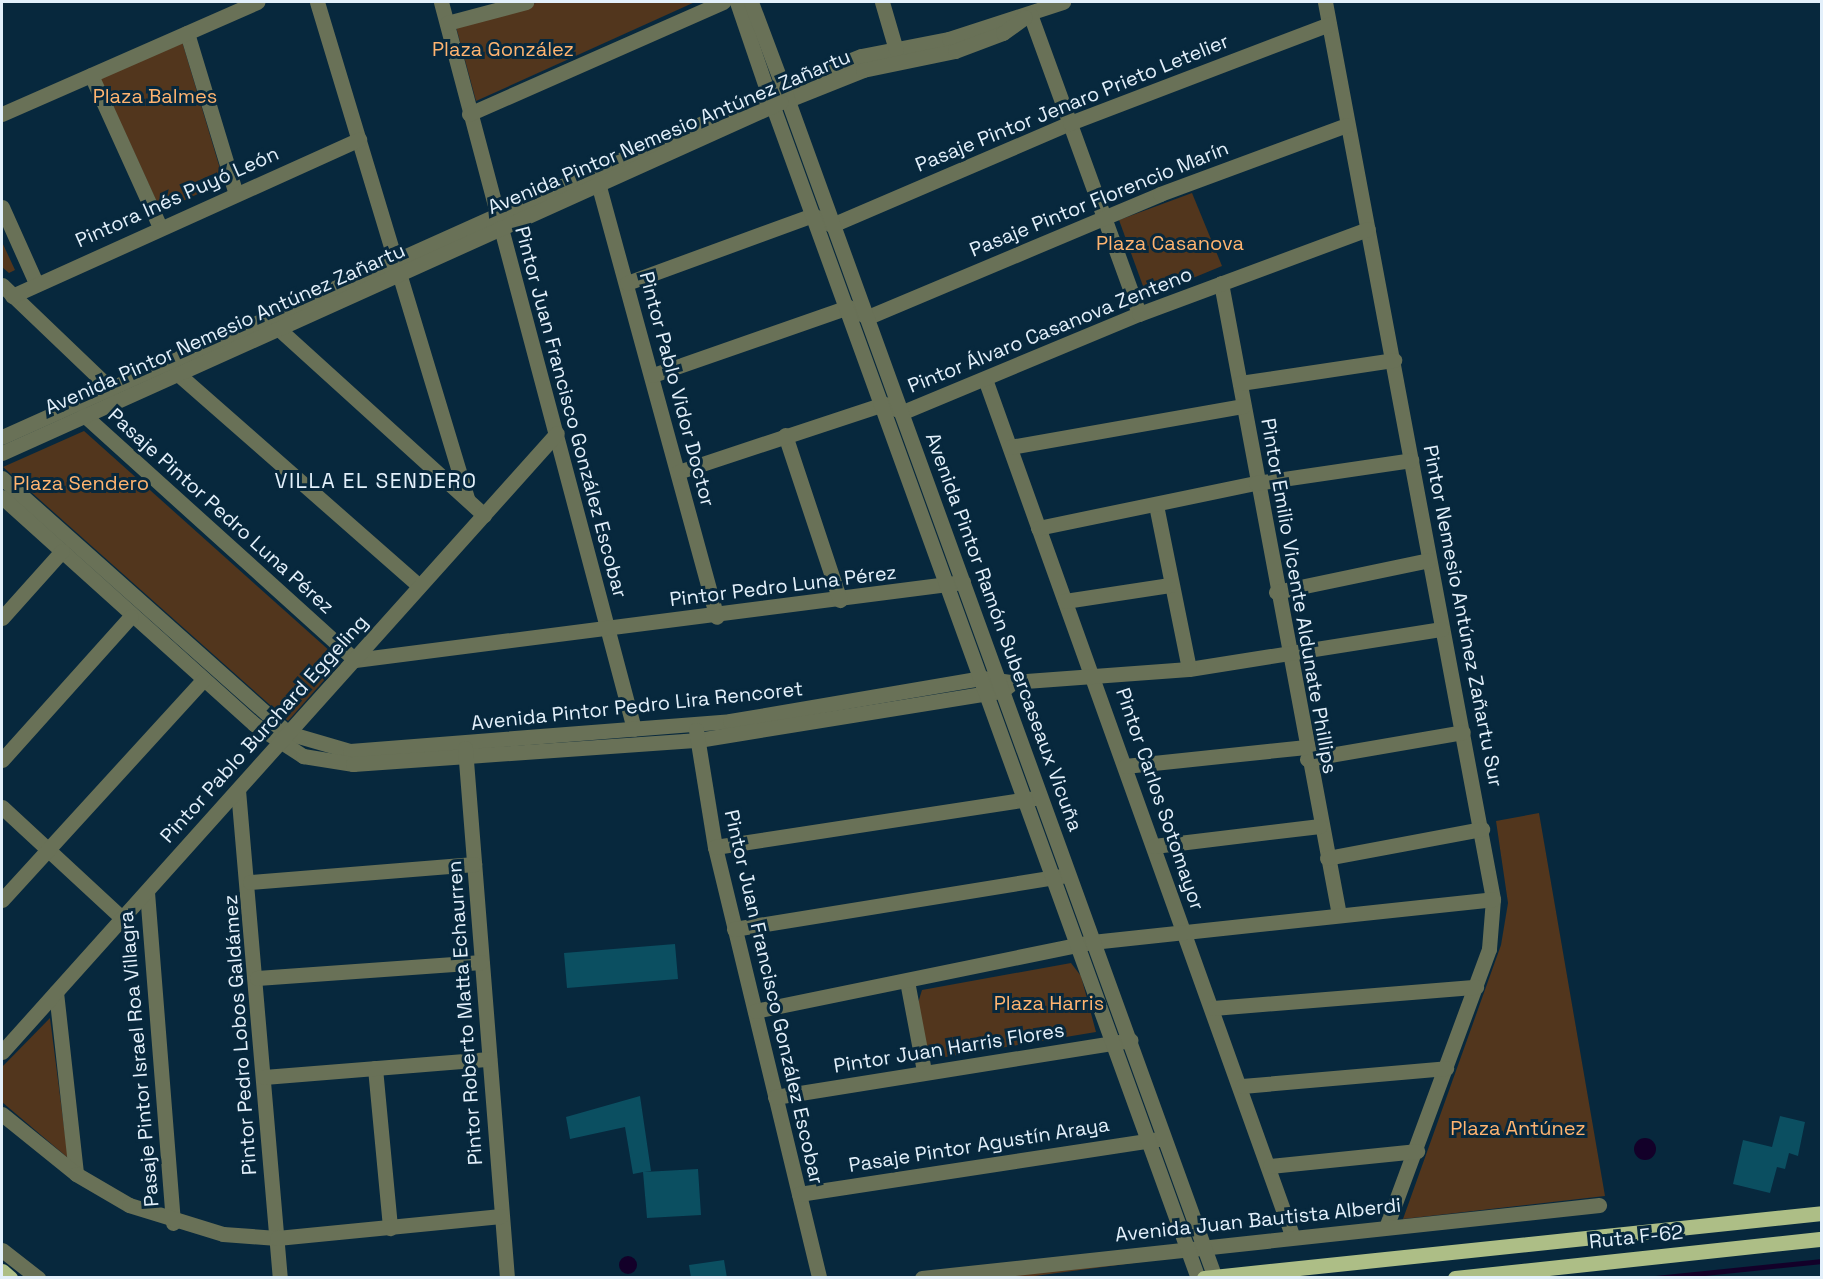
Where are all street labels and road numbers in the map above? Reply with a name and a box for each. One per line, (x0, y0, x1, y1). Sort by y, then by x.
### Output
street label: Pasaje Pintor Jenaro Prieto Letelier (912, 29, 1232, 177)
street label: Avenida Pintor Nemesio Antúnez Zañartu (484, 44, 854, 220)
street label: Pasaje Pintor Florencio Marín (966, 136, 1232, 262)
street label: Pintora Inés Puyó León (72, 141, 282, 253)
street label: Pintor Juan Francisco González Escobar (510, 224, 632, 600)
street label: Avenida Pintor Nemesio Antúnez Zañartu (41, 238, 409, 420)
street label: Pintor Álvaro Casanova Zenteno (904, 262, 1196, 398)
street label: Pintor Pablo Vidor Doctor (634, 269, 720, 509)
street label: Pasaje Pintor Pedro Luna Pérez (103, 403, 339, 619)
street label: Pintor Emilio Vicente Aldunate Phillips (1256, 416, 1342, 776)
street label: Avenida Pintor Ramón Subercaseaux Vicuña (920, 429, 1088, 835)
street label: Pintor Nemesio Antúnez Zañartu Sur (1418, 443, 1508, 789)
street label: Pintor Pedro Luna Pérez (668, 560, 898, 612)
street label: Pintor Pablo Burchard Eggeling (155, 610, 373, 848)
street label: Avenida Pintor Pedro Lira Rencoret (470, 677, 804, 735)
street label: Pintor Carlos Sotomayor (1111, 685, 1209, 913)
street label: Pintor Juan Francisco González Escobar (719, 807, 829, 1187)
street label: Pintor Roberto Matta Echaurren (442, 860, 488, 1166)
street label: Pintor Pedro Lobos Galdámez (218, 894, 262, 1176)
street label: Pasaje Pintor Israel Roa Villagra (114, 910, 164, 1208)
street label: Pintor Juan Harris Flores (832, 1018, 1066, 1078)
street label: Pasaje Pintor Agustín Araya (847, 1112, 1111, 1178)
street label: Avenida Juan Bautista Alberdi (1114, 1193, 1402, 1247)
street label: Ruta F-62 (1588, 1220, 1684, 1254)

